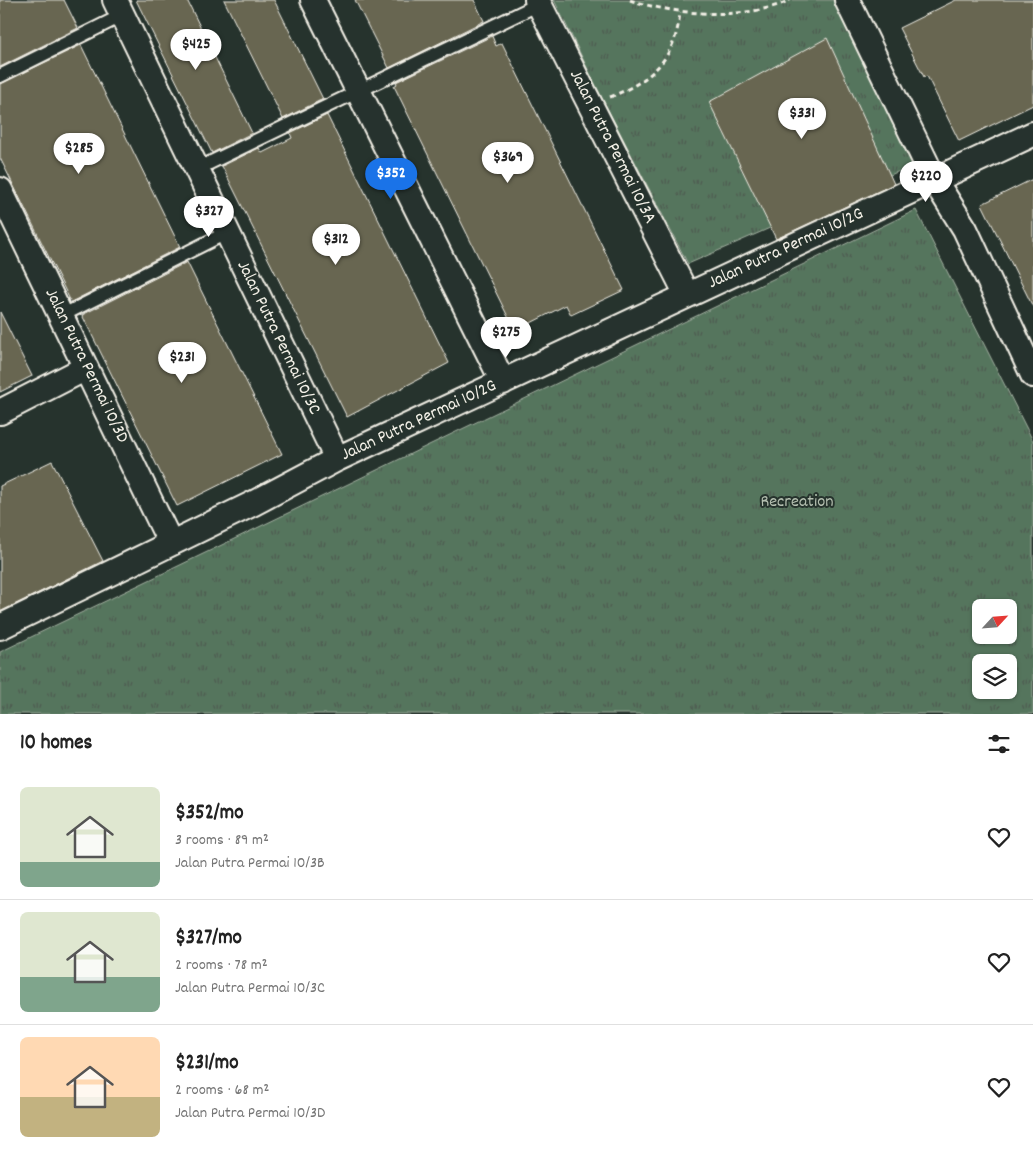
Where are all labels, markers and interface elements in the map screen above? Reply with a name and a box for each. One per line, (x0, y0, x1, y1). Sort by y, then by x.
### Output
pin: $425 (166, 28, 226, 71)
text: $425 (181, 33, 211, 56)
street label: Jalan Putra Permai 10/3A (562, 66, 662, 228)
pin: $331 (772, 98, 832, 140)
text: $331 (789, 102, 815, 125)
pin: $285 (49, 132, 109, 175)
text: $285 (65, 137, 93, 160)
pin: $369 (478, 142, 538, 184)
text: $369 (493, 146, 523, 169)
pin: $352 (361, 158, 421, 200)
pin: $220 (896, 160, 956, 203)
text: $352 (376, 162, 406, 185)
text: $220 (911, 165, 941, 188)
pin: $327 (179, 196, 239, 238)
text: $327 (195, 200, 223, 223)
street label: Jalan Putra Permai 10/2G (704, 202, 868, 296)
pin: $312 (306, 224, 366, 266)
text: $312 (323, 228, 349, 251)
street label: Jalan Putra Permai 10/3C (230, 257, 326, 419)
street label: Jalan Putra Permai 10/3D (38, 285, 134, 447)
pin: $275 (476, 316, 536, 359)
text: $275 (492, 321, 520, 344)
pin: $231 (152, 342, 212, 384)
text: $231 (169, 346, 195, 369)
street label: Jalan Putra Permai 10/2G (337, 374, 501, 468)
park label: Recreation (760, 490, 834, 515)
north arrow (972, 599, 1018, 644)
map controls (972, 599, 1017, 699)
button: layers (972, 654, 1017, 699)
text: 10 homes (20, 729, 92, 759)
icon: filters (985, 730, 1013, 758)
text: $352/mo (175, 799, 244, 829)
icon: home (60, 807, 120, 867)
icon: heart (985, 823, 1013, 851)
text: 3 rooms · 89 m² (175, 829, 269, 852)
text: Jalan Putra Permai 10/3B (175, 852, 325, 875)
text: $327/mo (175, 924, 242, 954)
icon: home (60, 932, 120, 992)
icon: heart (985, 948, 1013, 976)
text: 2 rooms · 78 m² (175, 954, 268, 977)
text: Jalan Putra Permai 10/3C (175, 977, 325, 1000)
text: $231/mo (175, 1049, 239, 1079)
icon: home (60, 1057, 120, 1117)
icon: heart (985, 1073, 1013, 1101)
text: 2 rooms · 68 m² (175, 1079, 269, 1102)
text: Jalan Putra Permai 10/3D (175, 1102, 325, 1125)

